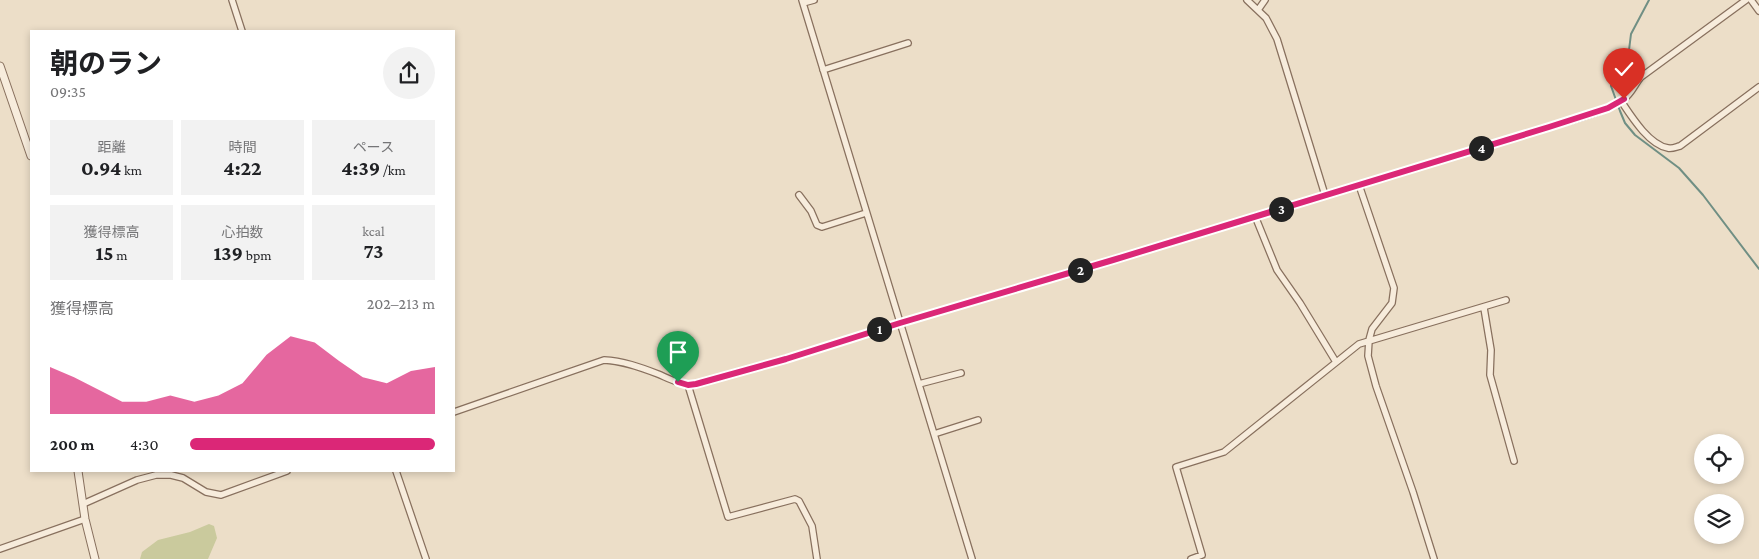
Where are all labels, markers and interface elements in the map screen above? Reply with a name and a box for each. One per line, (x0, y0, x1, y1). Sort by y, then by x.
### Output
button: share (383, 47, 435, 99)
text: 朝のラン (50, 48, 162, 79)
pin (1603, 48, 1645, 99)
icon: check (1610, 55, 1638, 83)
text: 09:35 (50, 83, 86, 100)
pin: 4 (1468, 136, 1494, 160)
text: 距離 (98, 139, 126, 155)
text: 時間 (229, 139, 257, 155)
text: ペース (353, 139, 394, 155)
text: 4 (1478, 140, 1485, 156)
text: 0.94 (81, 156, 121, 180)
text: 4:22 (223, 156, 262, 180)
text: 4:39 (341, 156, 380, 180)
text: km (121, 162, 142, 178)
text: /km (380, 162, 406, 178)
pin: 3 (1268, 196, 1294, 222)
text: 3 (1278, 201, 1285, 217)
text: kcal (362, 223, 385, 239)
text: 獲得標高 (84, 224, 140, 240)
text: 心拍数 (222, 224, 264, 240)
text: 73 (363, 239, 384, 263)
text: 15 (95, 241, 114, 265)
text: 139 (214, 241, 243, 265)
text: m (114, 247, 128, 263)
text: bpm (243, 247, 272, 263)
pin: 2 (1068, 258, 1092, 282)
text: 2 (1077, 262, 1084, 278)
text: 202–213 m (367, 295, 435, 312)
text: 獲得標高 (50, 300, 114, 317)
pin: 1 (866, 316, 892, 342)
text: 1 (877, 321, 882, 337)
pin (657, 331, 699, 382)
icon: arrive (664, 338, 692, 366)
map controls (1694, 434, 1744, 544)
button: locate (1694, 434, 1744, 484)
text: 200 m (50, 436, 94, 453)
text: 4:30 (130, 436, 158, 453)
button: layers (1694, 494, 1744, 544)

